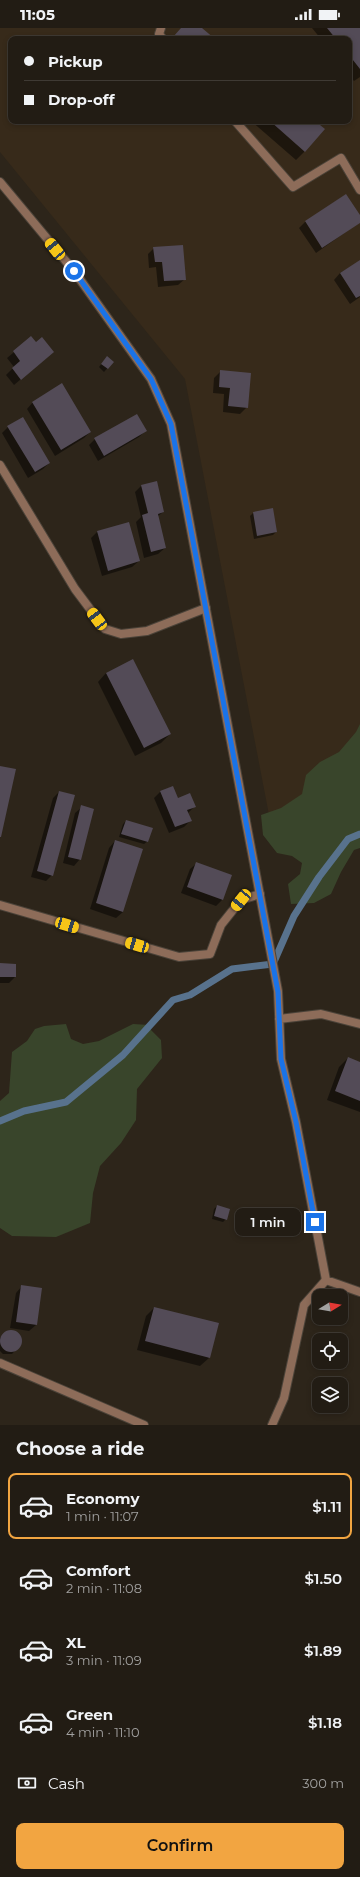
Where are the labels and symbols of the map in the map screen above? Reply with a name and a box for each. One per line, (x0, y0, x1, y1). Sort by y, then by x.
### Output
car (43, 236, 67, 262)
route start (65, 262, 83, 280)
car (85, 606, 109, 632)
car (229, 887, 253, 913)
car (54, 916, 80, 934)
car (124, 936, 150, 954)
callout: 1 min (235, 1208, 301, 1236)
route end (306, 1213, 324, 1231)
north arrow (312, 1289, 348, 1325)

